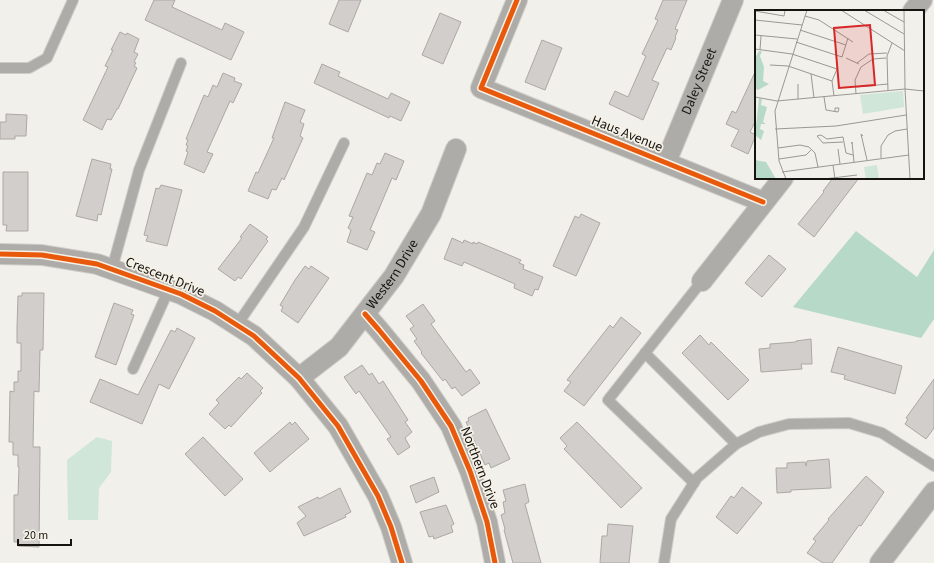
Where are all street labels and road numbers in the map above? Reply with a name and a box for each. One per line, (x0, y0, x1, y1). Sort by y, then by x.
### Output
street label: Daley Street (676, 45, 722, 118)
street label: Haus Avenue (588, 111, 666, 157)
street label: Western Drive (362, 236, 424, 314)
street label: Crescent Drive (122, 252, 208, 302)
street label: Northern Drive (455, 424, 505, 512)

